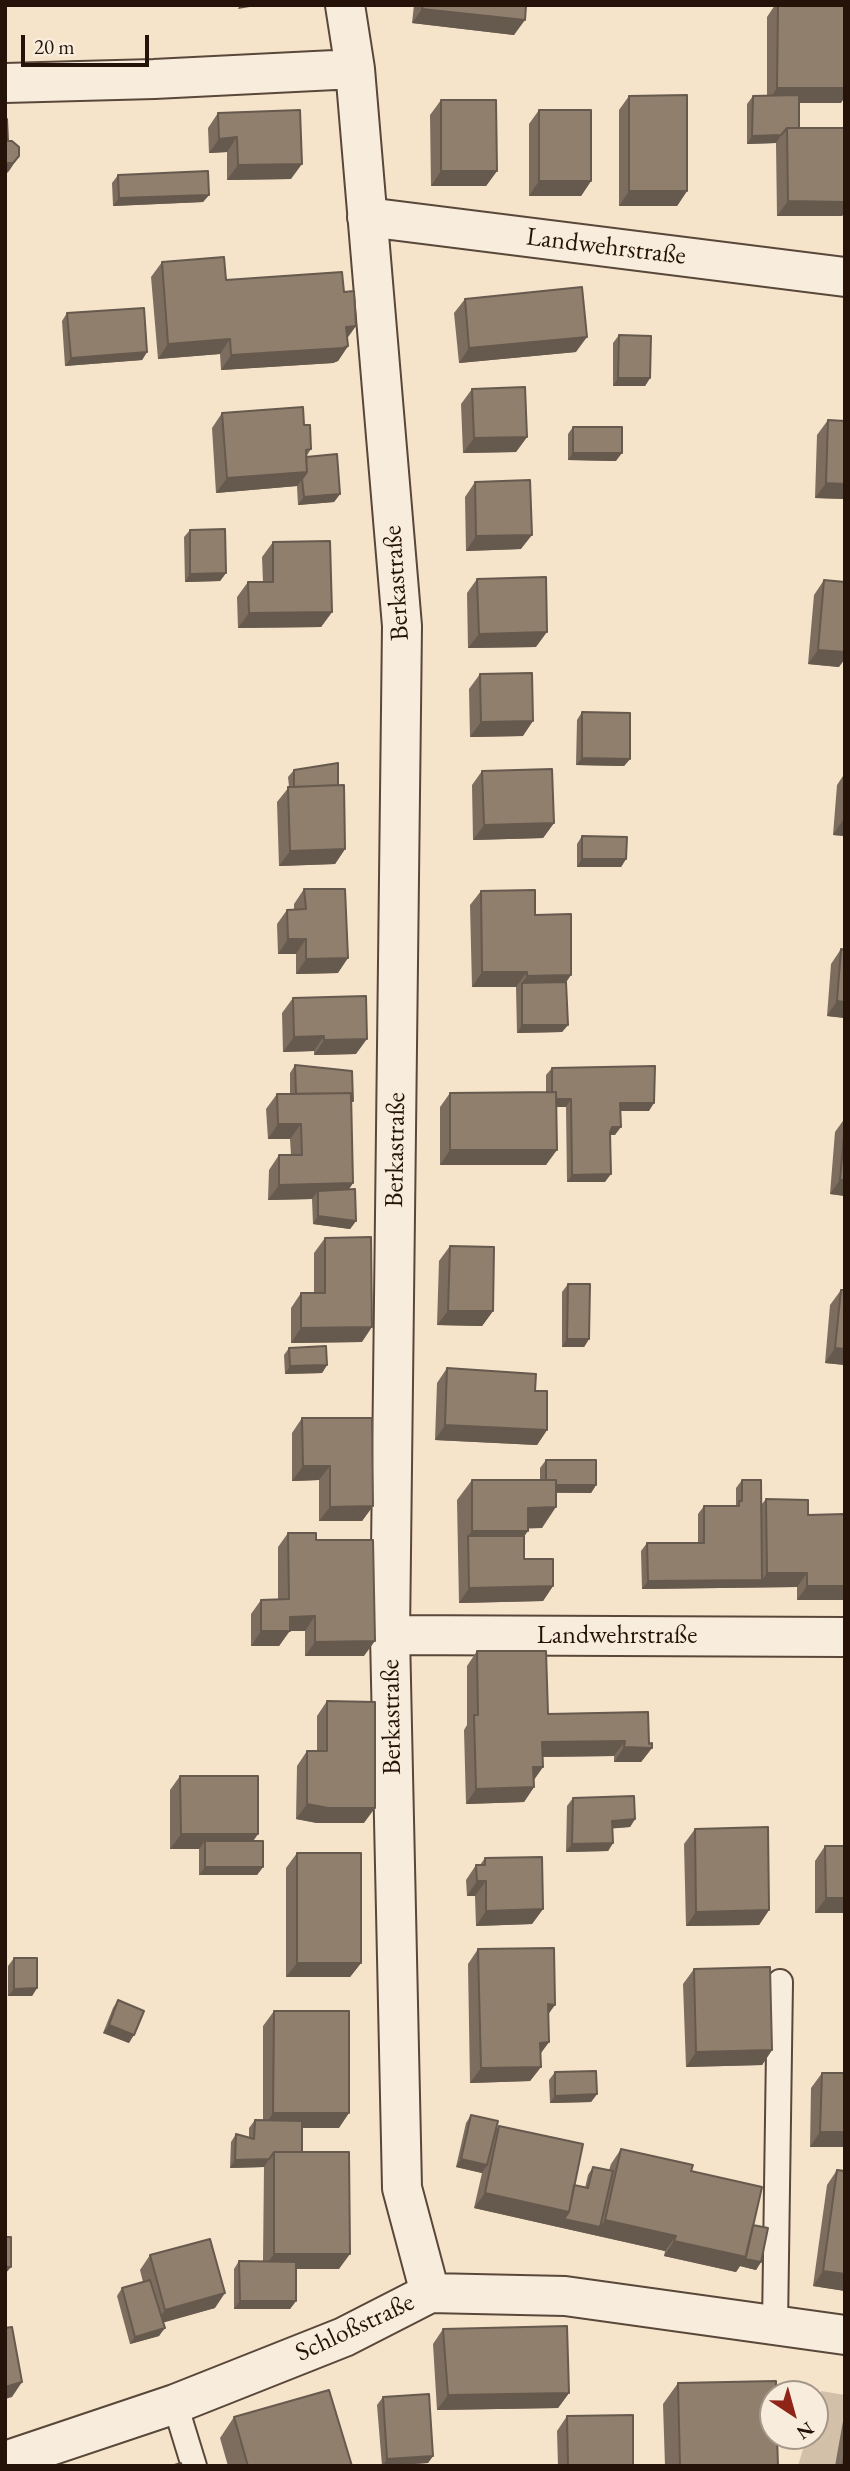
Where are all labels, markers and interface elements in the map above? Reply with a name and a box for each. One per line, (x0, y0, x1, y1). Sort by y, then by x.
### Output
scale bar (24, 21, 152, 65)
text: 20 m (34, 33, 75, 60)
street label: Landwehrstraße (524, 222, 688, 272)
street label: Berkastraße (377, 524, 417, 642)
street label: Berkastraße (379, 1092, 413, 1208)
street label: Landwehrstraße (537, 1620, 697, 1652)
street label: Berkastraße (375, 1659, 409, 1775)
street label: Schloßstraße (291, 2287, 419, 2369)
north arrow (759, 2380, 829, 2450)
text: N (792, 2416, 819, 2445)

